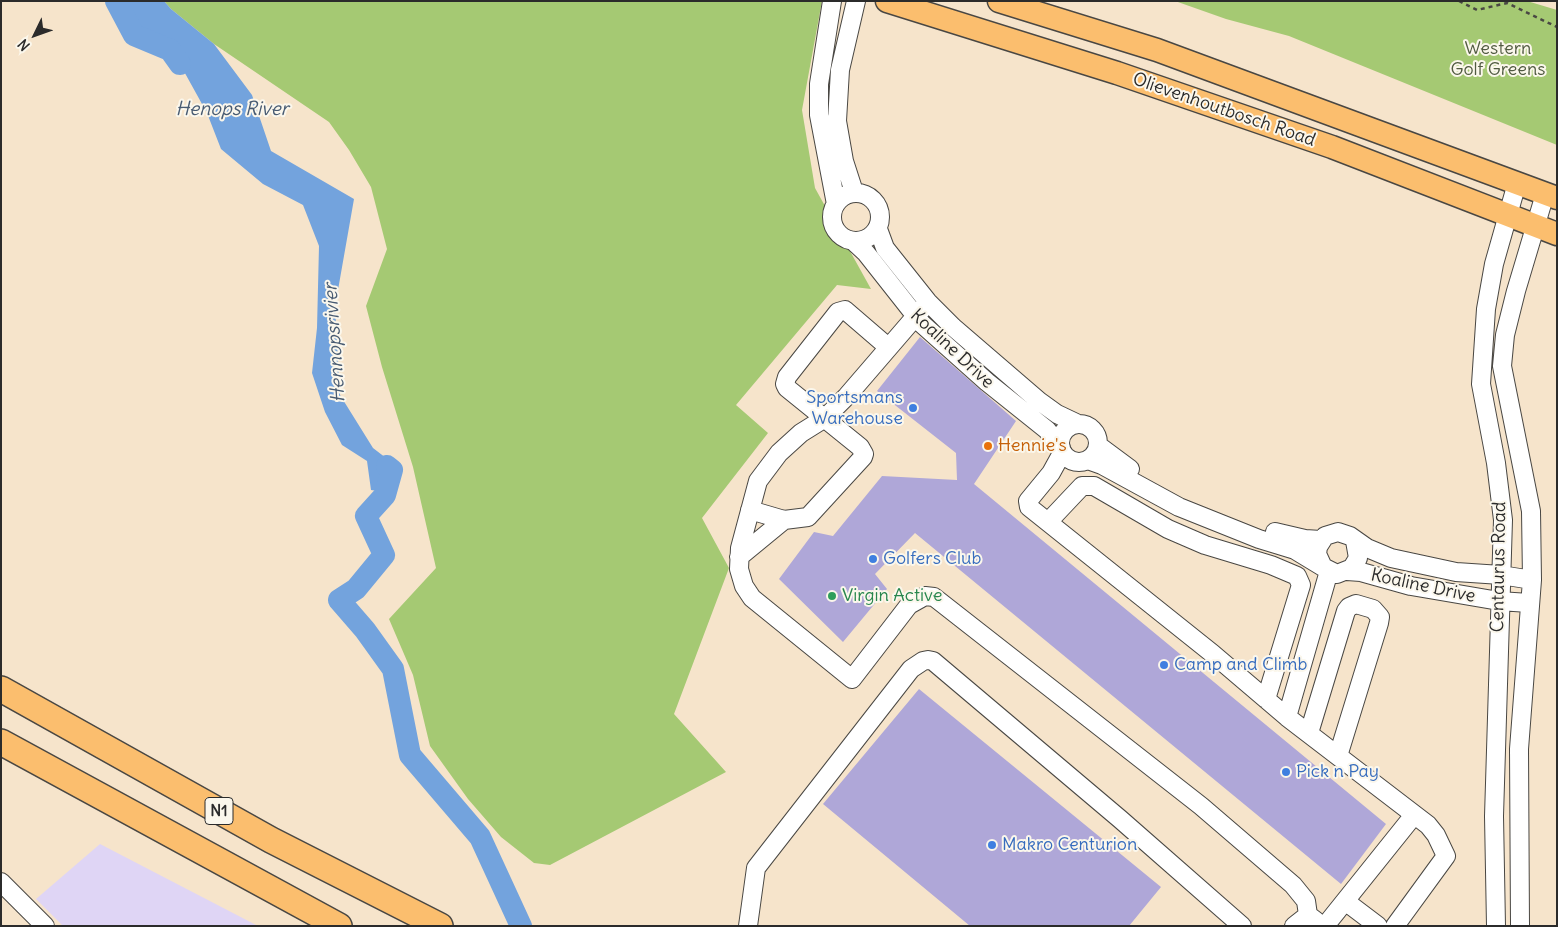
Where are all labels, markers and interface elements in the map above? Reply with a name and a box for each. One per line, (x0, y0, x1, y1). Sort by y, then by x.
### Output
north arrow (10, 10, 60, 60)
text: N (14, 35, 34, 55)
park label: Western Golf Greens (1450, 38, 1546, 80)
street label: Olievenhoutbosch Road (1130, 69, 1318, 151)
water label: Henops River (176, 99, 288, 121)
water label: Hennopsrivier (319, 283, 351, 403)
street label: Koaline Drive (906, 305, 998, 393)
place label: Sportsmans Warehouse (806, 387, 903, 429)
marker: Sportsmans Warehouse (907, 402, 919, 414)
place label: Hennie's (998, 435, 1067, 457)
marker: Hennie's (982, 440, 994, 452)
street label: Centaurus Road (1487, 501, 1511, 633)
place label: Golfers Club (883, 548, 981, 570)
marker: Golfers Club (867, 553, 879, 565)
street label: Koaline Drive (1369, 564, 1477, 608)
place label: Virgin Active (842, 585, 942, 607)
marker: Virgin Active (826, 590, 838, 602)
place label: Camp and Climb (1174, 654, 1308, 676)
marker: Camp and Climb (1158, 659, 1170, 671)
place label: Pick n Pay (1296, 761, 1379, 783)
marker: Pick n Pay (1280, 766, 1292, 778)
road number: N1 (205, 798, 233, 824)
place label: Makro Centurion (1002, 834, 1137, 856)
marker: Makro Centurion (986, 839, 998, 851)

